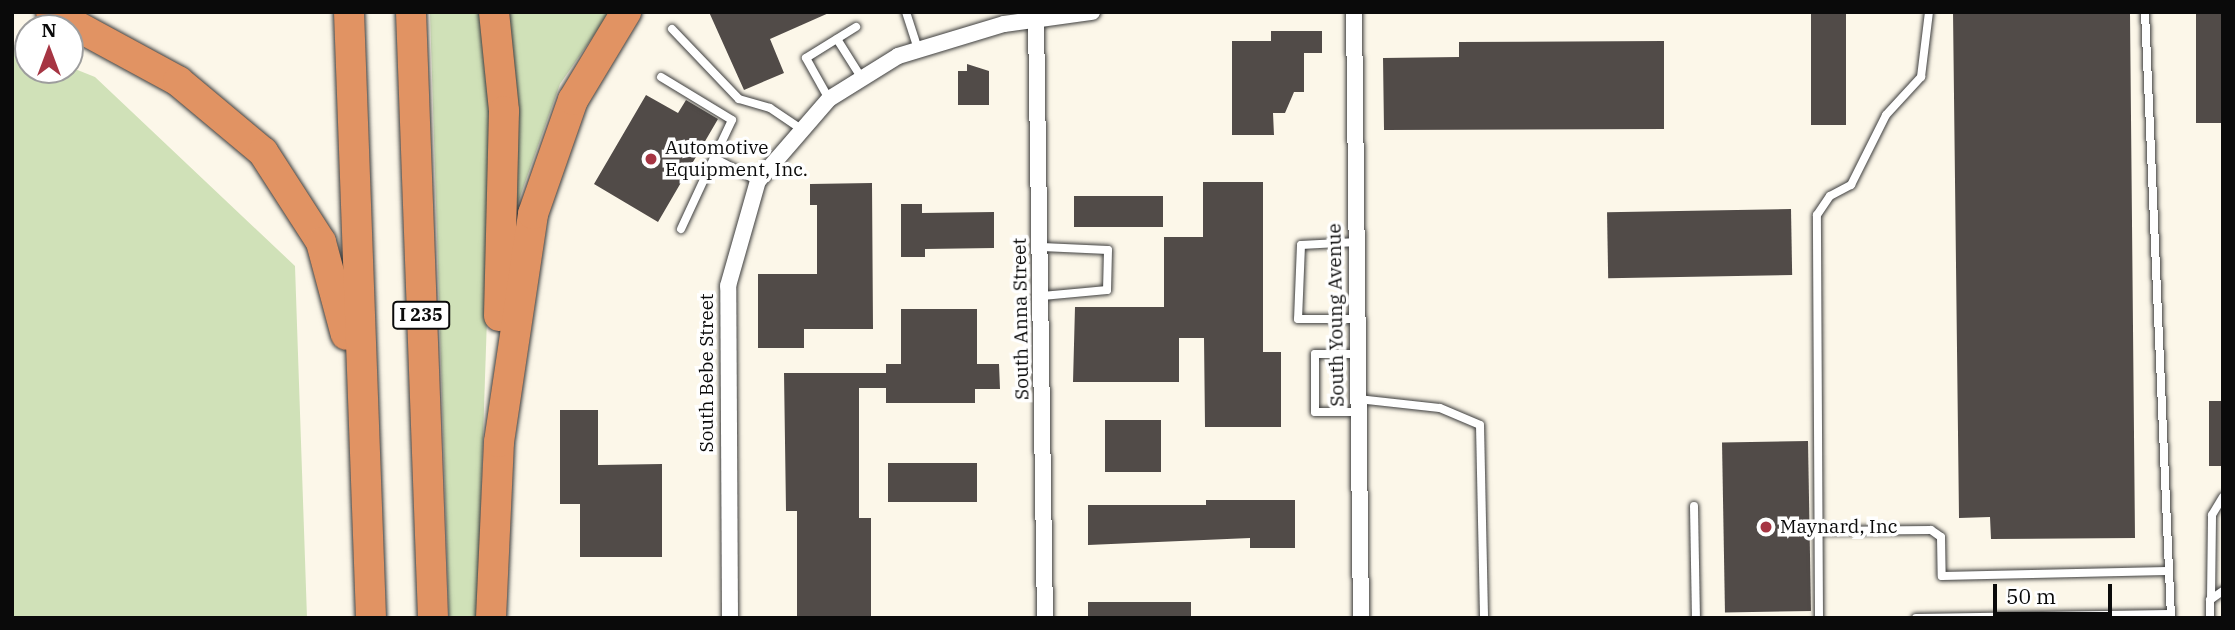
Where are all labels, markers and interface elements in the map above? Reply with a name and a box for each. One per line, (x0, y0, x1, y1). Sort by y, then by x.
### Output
north arrow (14, 14, 84, 84)
text: N (41, 18, 57, 42)
place label: Automotive Equipment, Inc. (665, 137, 808, 181)
marker: Automotive Equipment, Inc. (643, 151, 659, 167)
street label: South Young Avenue (1323, 223, 1349, 407)
street label: South Anna Street (1008, 238, 1034, 400)
street label: South Bebe Street (696, 293, 718, 453)
road number: I 235 (391, 300, 451, 330)
place label: Maynard, Inc (1780, 516, 1898, 538)
marker: Maynard, Inc (1758, 519, 1774, 535)
scale bar (1997, 570, 2116, 614)
text: 50 m (2006, 582, 2056, 610)

